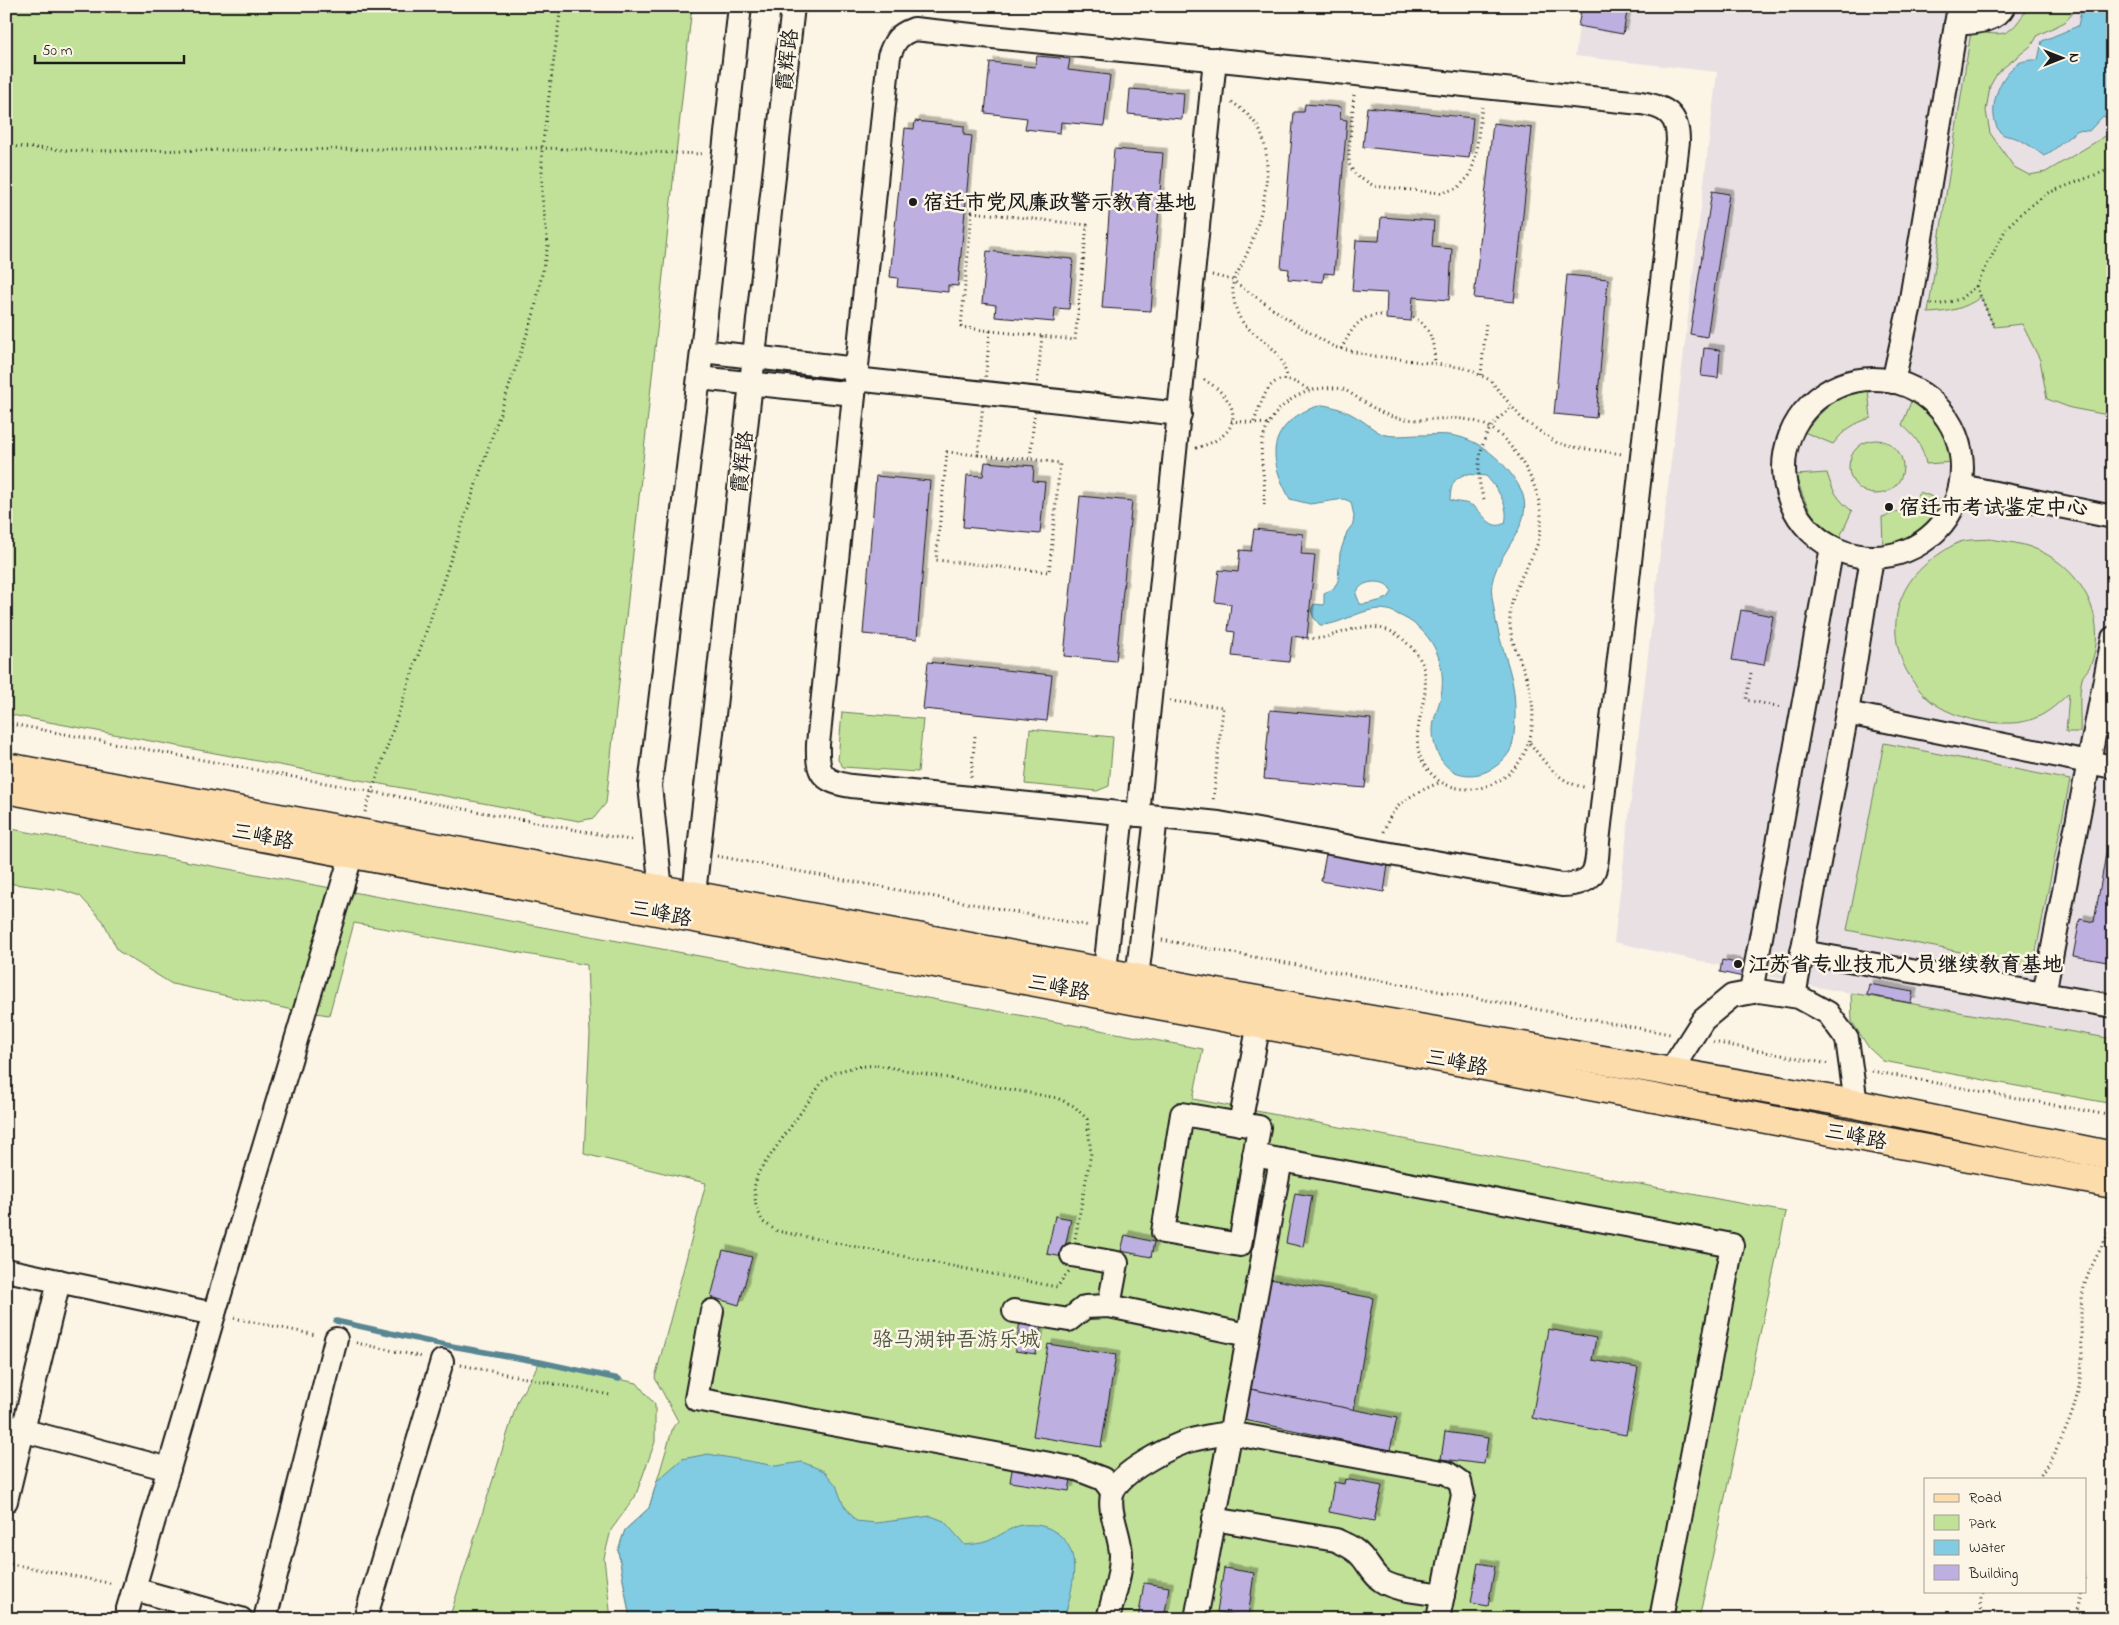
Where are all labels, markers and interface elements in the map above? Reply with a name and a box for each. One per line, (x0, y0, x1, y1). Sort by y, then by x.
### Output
street label: 霞辉路 (771, 27, 807, 93)
scale bar (35, 32, 184, 64)
north arrow (2036, 32, 2086, 82)
text: 50 m (42, 40, 73, 62)
text: N (2063, 53, 2084, 63)
place label: 宿迁市党风廉政警示教育基地 (923, 189, 1196, 219)
marker: 宿迁市党风廉政警示教育基地 (907, 196, 919, 208)
street label: 霞辉路 (726, 429, 762, 495)
place label: 宿迁市考试鉴定中心 (1899, 494, 2088, 524)
marker: 宿迁市考试鉴定中心 (1883, 501, 1895, 513)
street label: 三峰路 (229, 817, 296, 859)
street label: 三峰路 (627, 894, 694, 936)
place label: 江苏省专业技术人员继续教育基地 (1748, 951, 2063, 981)
marker: 江苏省专业技术人员继续教育基地 (1732, 958, 1744, 970)
street label: 三峰路 (1025, 968, 1092, 1010)
street label: 三峰路 (1423, 1043, 1490, 1085)
street label: 三峰路 (1822, 1117, 1889, 1159)
park label: 骆马湖钟吾游乐城 (872, 1326, 1040, 1356)
legend (1924, 1478, 2086, 1592)
text: Road (1969, 1487, 2002, 1509)
text: Park (1969, 1513, 1997, 1535)
text: Water (1969, 1537, 2005, 1559)
text: Building (1968, 1563, 2018, 1586)

